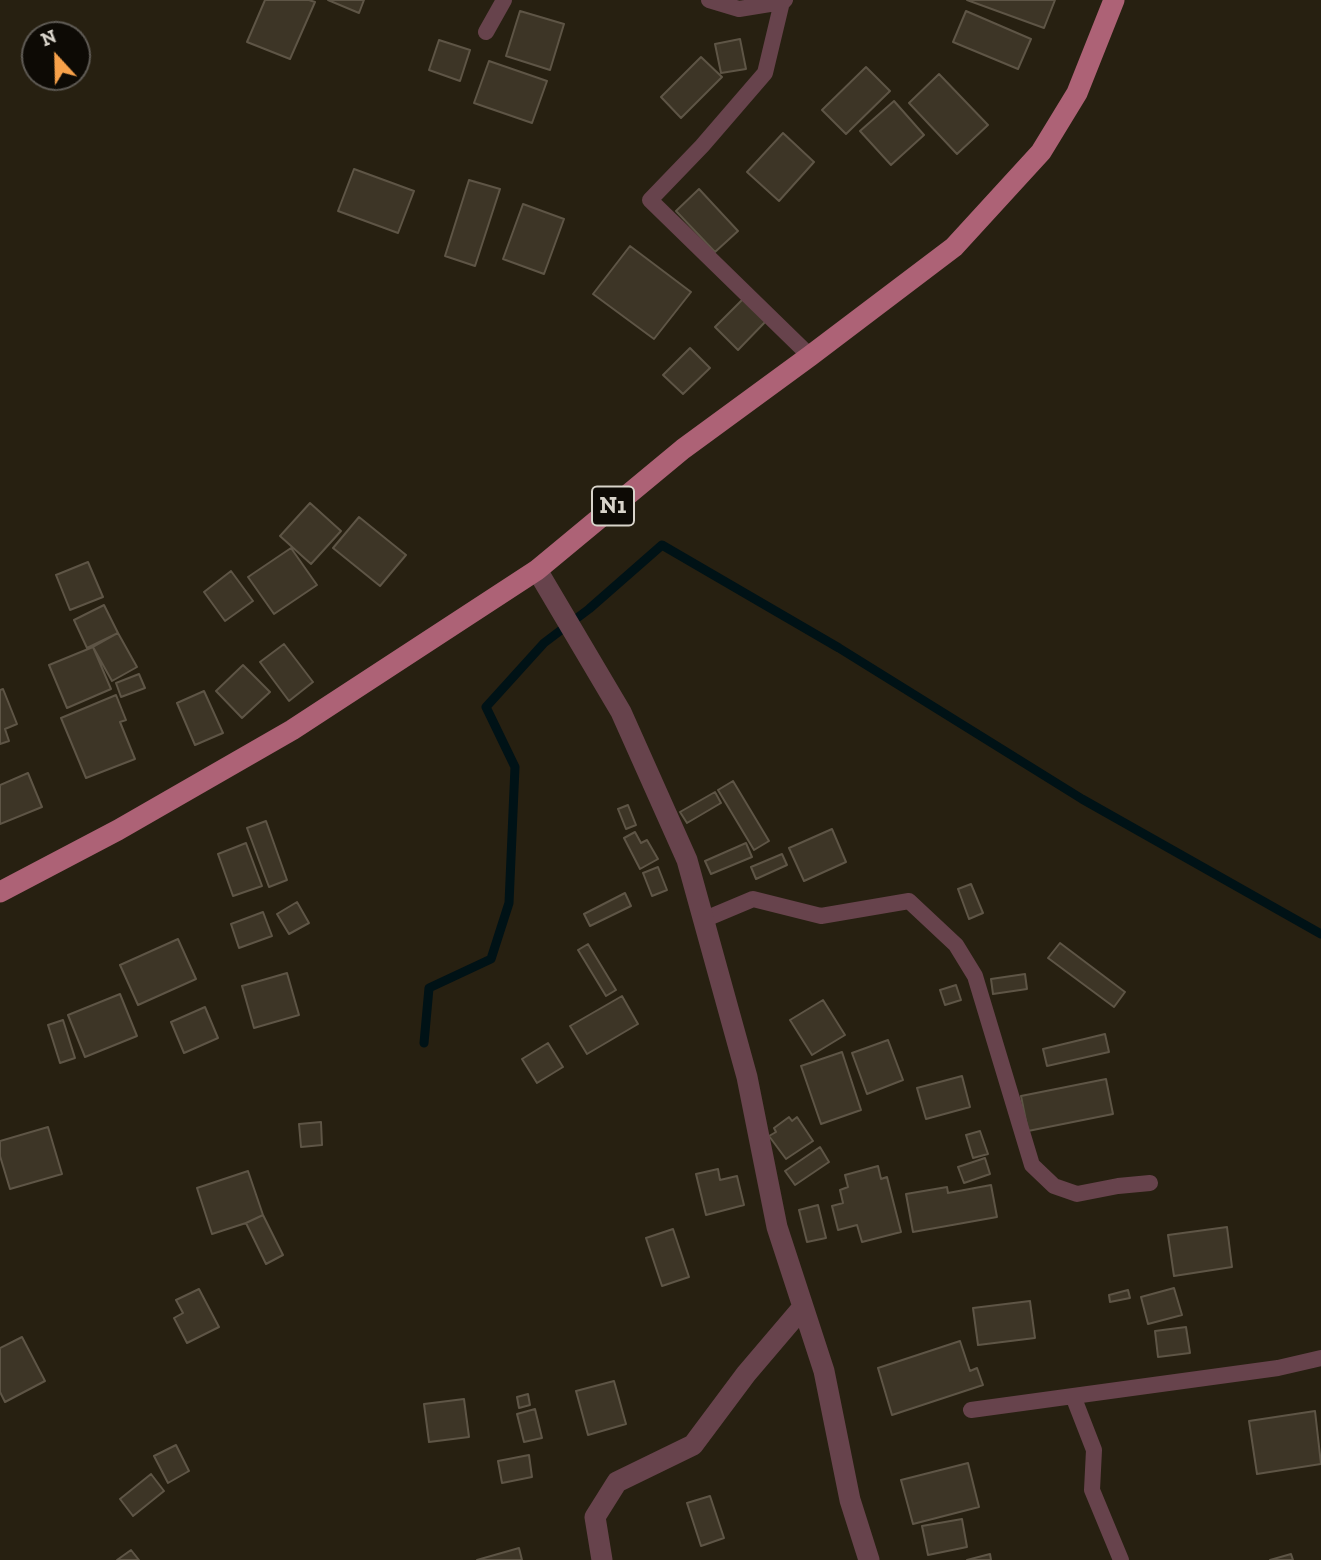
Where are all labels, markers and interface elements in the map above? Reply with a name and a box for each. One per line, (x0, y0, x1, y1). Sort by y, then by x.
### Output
north arrow (21, 21, 91, 91)
text: N (38, 25, 60, 51)
road number: N1 (592, 486, 634, 526)

